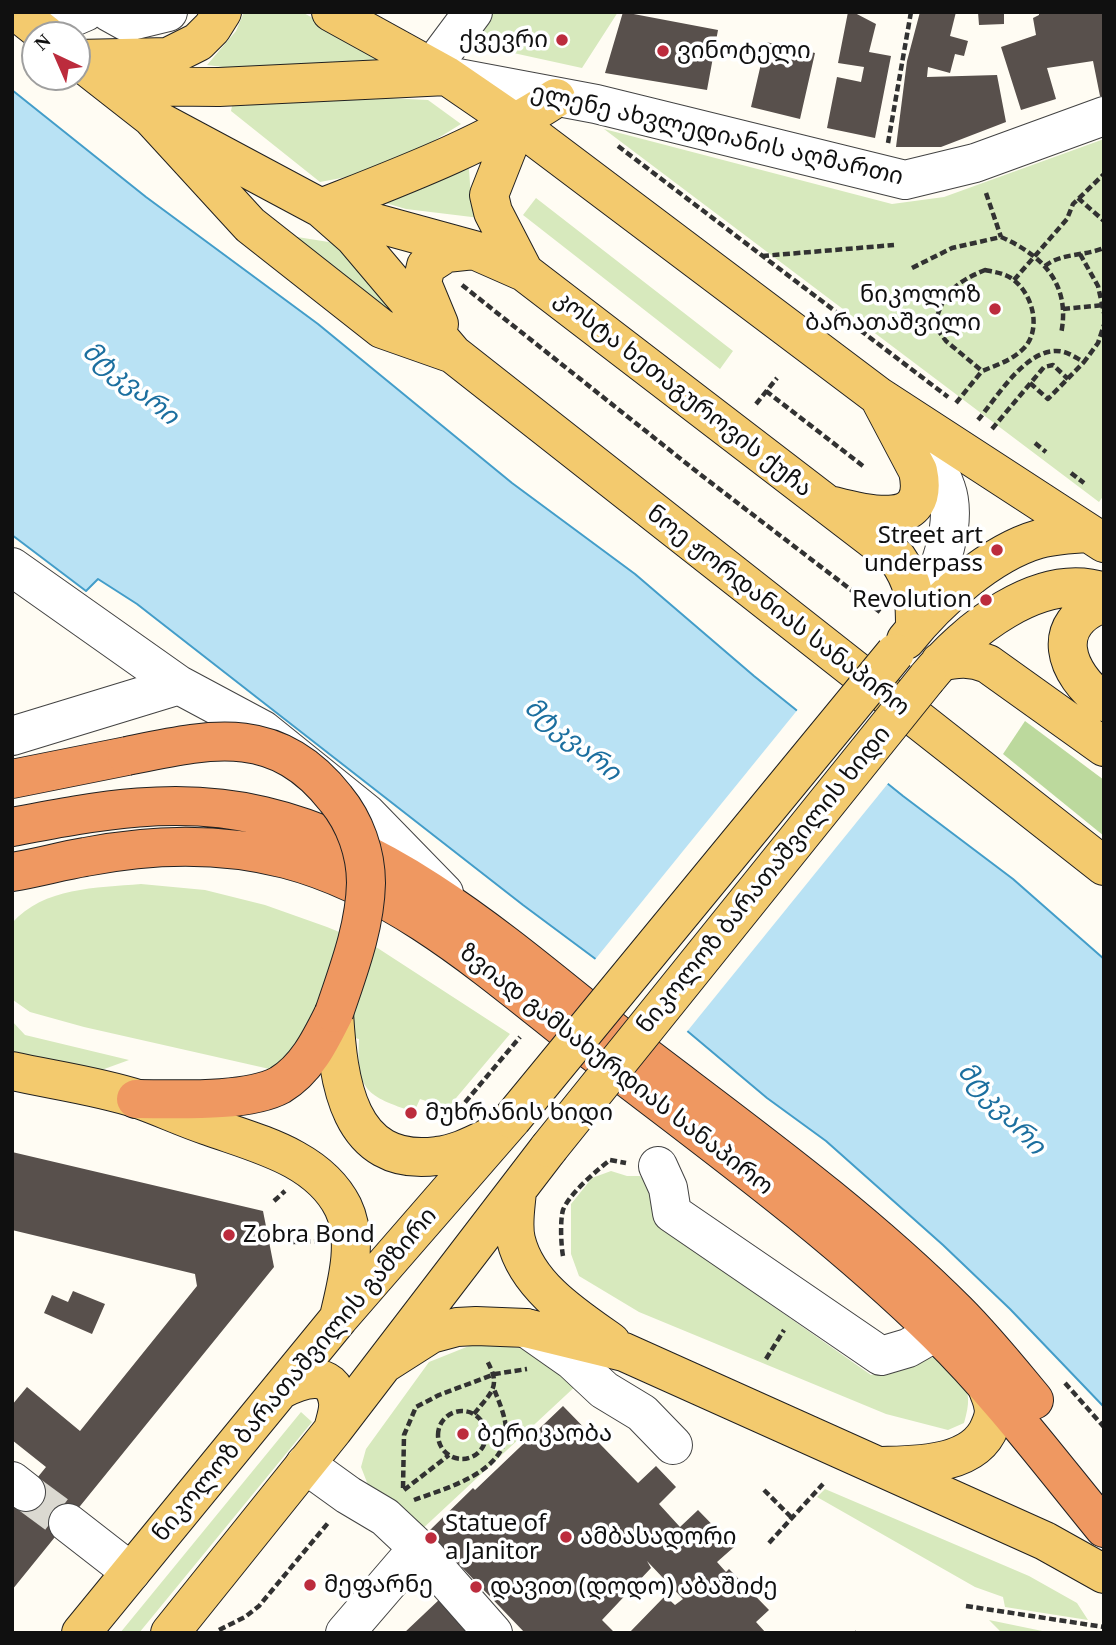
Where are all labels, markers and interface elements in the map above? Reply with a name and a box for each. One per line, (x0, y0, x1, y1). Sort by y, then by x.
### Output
north arrow (21, 21, 91, 91)
place label: ქვევრი (459, 26, 548, 54)
text: N (30, 30, 55, 54)
marker: ქვევრი (554, 32, 570, 48)
place label: ვინოტელი (677, 37, 811, 65)
marker: ვინოტელი (655, 43, 671, 59)
street label: ელენე ახვლედიანის აღმართი (528, 78, 906, 192)
place label: ნიკოლოზ ბარათაშვილი (805, 281, 981, 337)
street label: კოსტა ხეთაგუროვის ქუჩა (548, 284, 818, 504)
marker: ნიკოლოზ ბარათაშვილი (987, 301, 1003, 317)
water label: მტკვარი (76, 336, 184, 432)
street label: ნოე ჟორდანიას სანაპირო (641, 499, 915, 723)
place label: Street art underpass (864, 522, 983, 578)
marker: Street art underpass (989, 542, 1005, 558)
place label: Revolution (852, 586, 972, 614)
marker: Revolution (978, 592, 994, 608)
water label: მტკვარი (518, 692, 626, 788)
street label: ნიკოლოზ ბარათაშვილის ხიდი (631, 720, 897, 1040)
street label: ზვიად გამსახურდიას სანაპირო (453, 939, 779, 1201)
water label: მტკვარი (950, 1056, 1052, 1162)
place label: მუხრანის ხიდი (425, 1099, 613, 1127)
marker: მუხრანის ხიდი (403, 1105, 419, 1121)
street label: ნიკოლოზ ბარათაშვილის გამზირი (147, 1202, 443, 1548)
place label: Zobra Bond (243, 1221, 375, 1249)
marker: Zobra Bond (221, 1227, 237, 1243)
place label: ბერიკაობა (477, 1420, 612, 1448)
marker: ბერიკაობა (455, 1426, 471, 1442)
place label: Statue of a Janitor (445, 1510, 546, 1566)
place label: ამბასადორი (580, 1523, 737, 1551)
marker: ამბასადორი (558, 1529, 574, 1545)
marker: Statue of a Janitor (423, 1530, 439, 1546)
place label: მეფარნე (324, 1571, 433, 1599)
place label: დავით (დოდო) აბაშიძე (490, 1573, 778, 1601)
marker: მეფარნე (302, 1577, 318, 1593)
marker: დავით (დოდო) აბაშიძე (468, 1579, 484, 1595)

